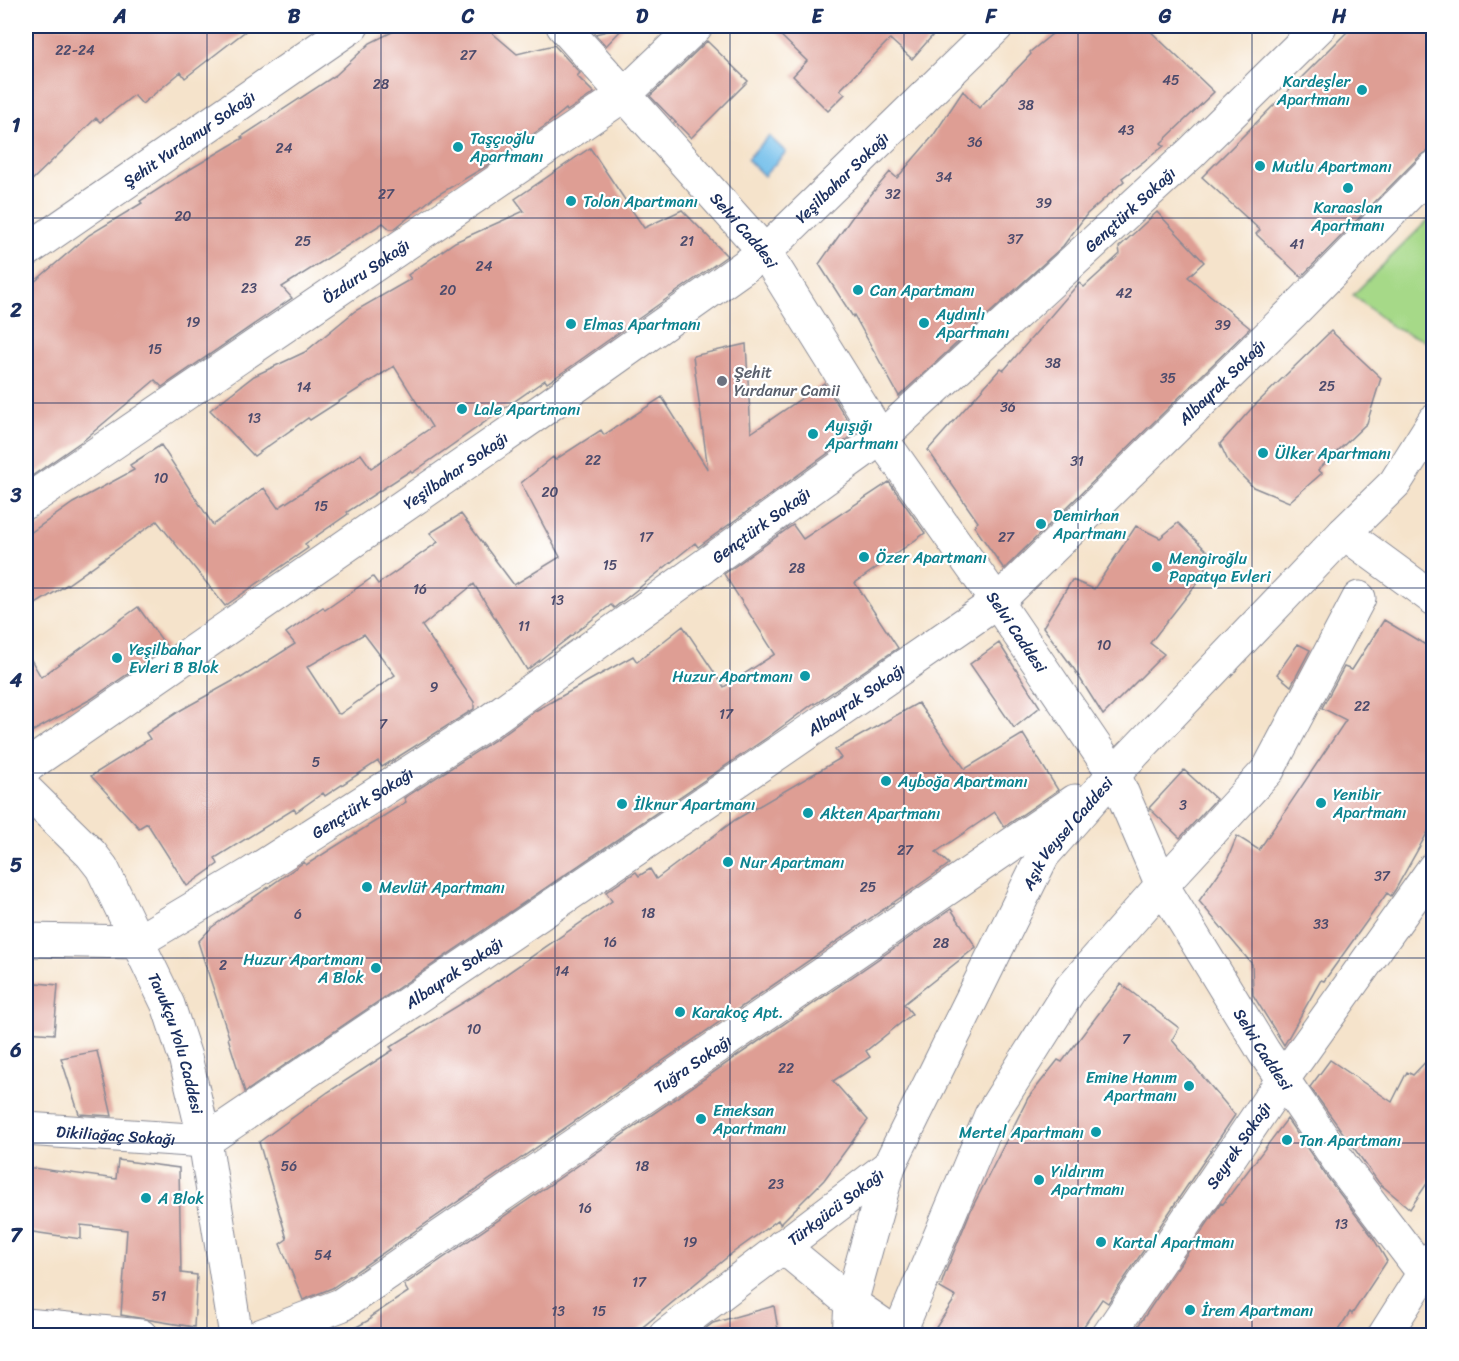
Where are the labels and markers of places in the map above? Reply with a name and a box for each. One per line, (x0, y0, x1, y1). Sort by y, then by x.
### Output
place label: Kardeşler Apartmanı (1276, 67, 1351, 114)
marker: Kardeşler Apartmanı (1355, 83, 1369, 97)
place label: Taşçıoğlu Apartmanı (469, 124, 543, 171)
marker: Taşçıoğlu Apartmanı (451, 140, 465, 154)
place label: Mutlu Apartmanı (1272, 152, 1392, 181)
marker: Mutlu Apartmanı (1253, 159, 1267, 173)
marker: Karaaslan Apartmanı (1341, 181, 1355, 195)
place label: Tolon Apartmanı (583, 187, 698, 216)
place label: Karaaslan Apartmanı (1310, 193, 1385, 240)
marker: Tolon Apartmanı (564, 194, 578, 208)
place label: Can Apartmanı (870, 276, 975, 305)
marker: Can Apartmanı (851, 283, 865, 297)
place label: Aydınlı Apartmanı (935, 300, 1009, 347)
place label: Elmas Apartmanı (583, 310, 701, 339)
marker: Aydınlı Apartmanı (917, 316, 931, 330)
marker: Elmas Apartmanı (564, 317, 578, 331)
place label: Şehit Yurdanur Camii (734, 358, 840, 405)
marker: Şehit Yurdanur Camii (715, 374, 729, 388)
place label: Lale Apartmanı (474, 395, 580, 424)
marker: Lale Apartmanı (455, 402, 469, 416)
place label: Ayışığı Apartmanı (824, 411, 898, 458)
marker: Ayışığı Apartmanı (806, 427, 820, 441)
place label: Ülker Apartmanı (1275, 439, 1391, 468)
marker: Ülker Apartmanı (1256, 446, 1270, 460)
place label: Demirhan Apartmanı (1052, 501, 1126, 548)
marker: Demirhan Apartmanı (1034, 517, 1048, 531)
place label: Özer Apartmanı (876, 543, 987, 572)
place label: Mengiroğlu Papatya Evleri (1169, 544, 1271, 591)
marker: Özer Apartmanı (857, 550, 871, 564)
marker: Mengiroğlu Papatya Evleri (1150, 560, 1164, 574)
place label: Yeşilbahar Evleri B Blok (129, 635, 219, 682)
marker: Yeşilbahar Evleri B Blok (110, 651, 124, 665)
place label: Huzur Apartmanı (672, 662, 793, 691)
marker: Huzur Apartmanı (798, 669, 812, 683)
place label: Ayboğa Apartmanı (897, 767, 1028, 796)
marker: Ayboğa Apartmanı (879, 774, 893, 788)
place label: Yenibir Apartmanı (1332, 780, 1406, 827)
place label: İlknur Apartmanı (633, 790, 755, 819)
marker: Yenibir Apartmanı (1314, 796, 1328, 810)
marker: İlknur Apartmanı (615, 797, 629, 811)
place label: Akten Apartmanı (819, 799, 940, 828)
marker: Akten Apartmanı (801, 806, 815, 820)
place label: Nur Apartmanı (740, 848, 844, 877)
marker: Nur Apartmanı (721, 855, 735, 869)
place label: Mevlüt Apartmanı (379, 873, 505, 902)
marker: Mevlüt Apartmanı (360, 880, 374, 894)
place label: Huzur Apartmanı A Blok (243, 945, 365, 992)
marker: Huzur Apartmanı A Blok (369, 961, 383, 975)
place label: Karakoç Apt. (692, 998, 784, 1027)
marker: Karakoç Apt. (673, 1005, 687, 1019)
place label: Emine Hanım Apartmanı (1086, 1063, 1177, 1110)
marker: Emine Hanım Apartmanı (1182, 1079, 1196, 1093)
place label: Emeksan Apartmanı (712, 1096, 786, 1143)
marker: Emeksan Apartmanı (694, 1112, 708, 1126)
place label: Mertel Apartmanı (959, 1118, 1084, 1147)
marker: Mertel Apartmanı (1089, 1125, 1103, 1139)
place label: Tan Apartmanı (1299, 1126, 1401, 1155)
marker: Tan Apartmanı (1280, 1133, 1294, 1147)
place label: Yıldırım Apartmanı (1050, 1157, 1124, 1204)
marker: Yıldırım Apartmanı (1032, 1173, 1046, 1187)
place label: A Blok (157, 1184, 204, 1213)
marker: A Blok (139, 1191, 153, 1205)
place label: Kartal Apartmanı (1113, 1228, 1234, 1257)
marker: Kartal Apartmanı (1094, 1235, 1108, 1249)
place label: İrem Apartmanı (1201, 1296, 1313, 1325)
marker: İrem Apartmanı (1183, 1303, 1197, 1317)

